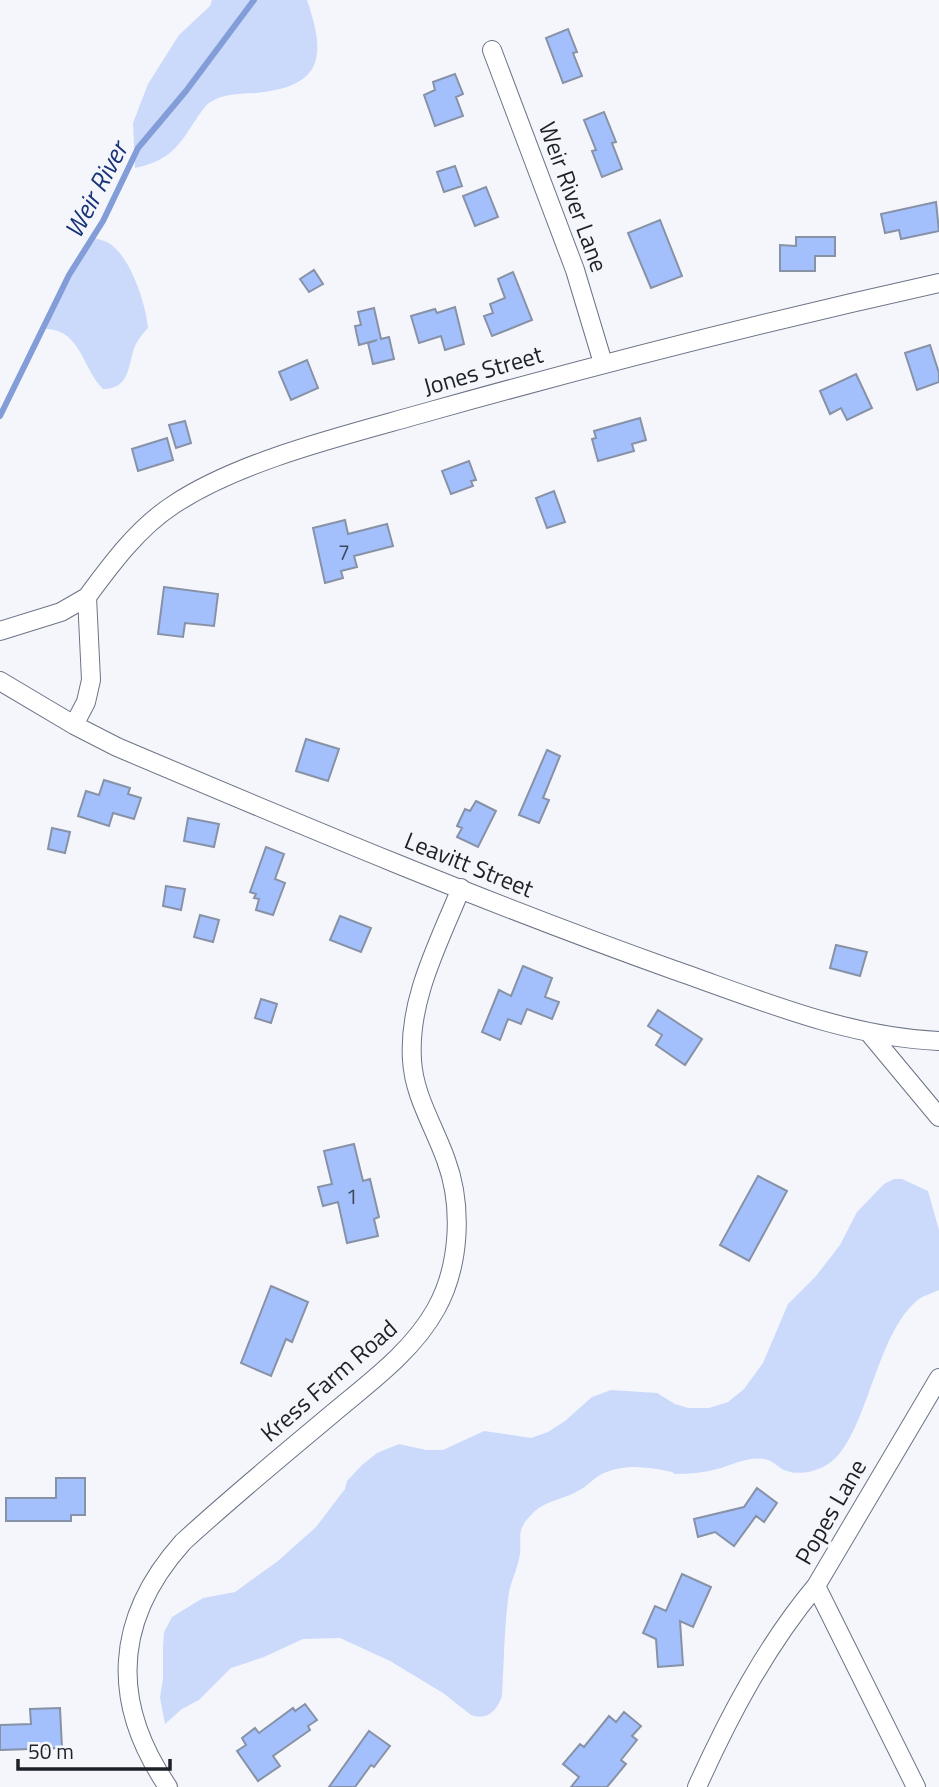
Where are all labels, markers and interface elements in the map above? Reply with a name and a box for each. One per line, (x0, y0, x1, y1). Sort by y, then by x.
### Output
street label: Weir River Lane (530, 117, 618, 277)
water label: Weir River (54, 132, 138, 245)
street label: Jones Street (419, 336, 547, 404)
house number: 7 (338, 536, 350, 568)
street label: Leavitt Street (399, 822, 540, 906)
house number: 1 (346, 1180, 358, 1212)
street label: Kress Farm Road (252, 1311, 405, 1450)
street label: Popes Lane (785, 1452, 875, 1571)
scale bar (18, 1728, 170, 1772)
text: 50 m (28, 1735, 74, 1767)

